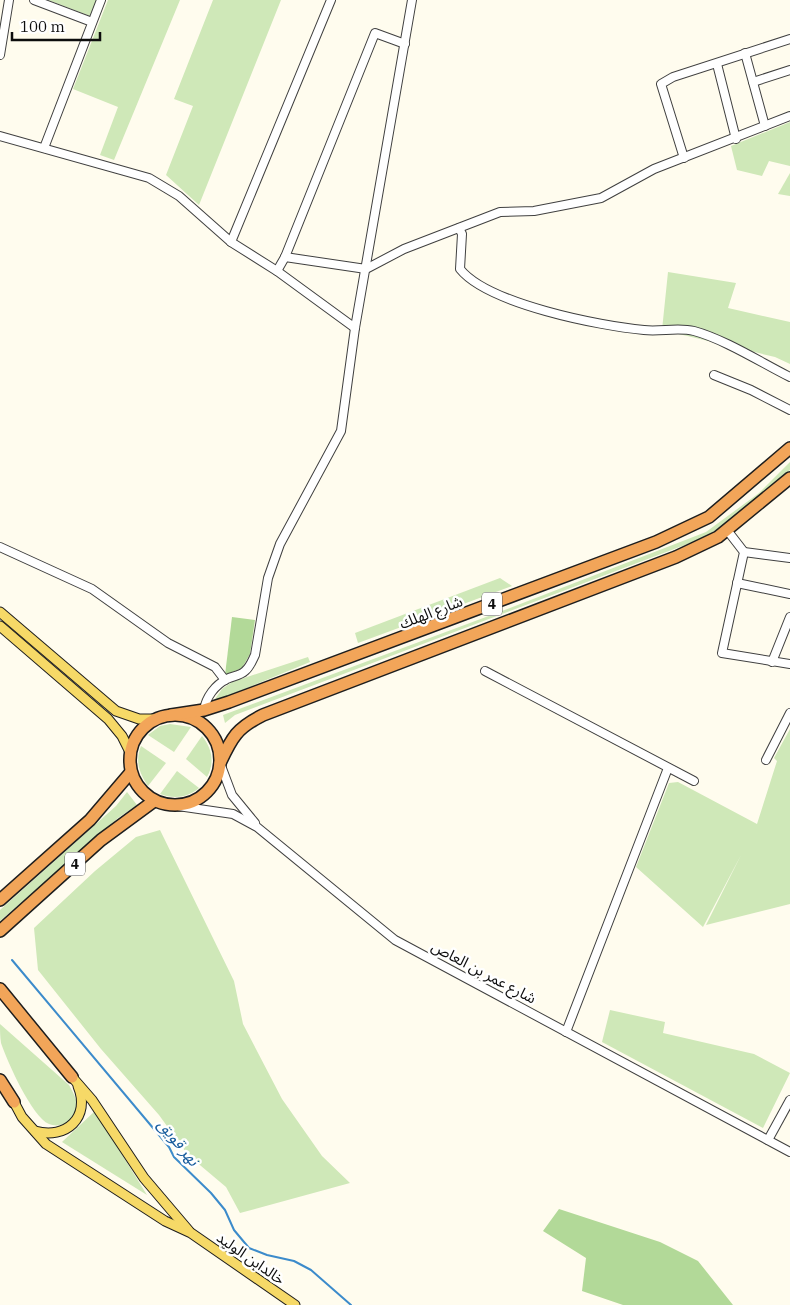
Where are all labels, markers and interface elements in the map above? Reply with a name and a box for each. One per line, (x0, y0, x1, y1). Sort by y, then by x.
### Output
scale bar (12, 10, 100, 42)
text: 100 m (20, 17, 65, 36)
street label: شارع الهلك (397, 591, 467, 636)
road number: 4 (482, 592, 502, 616)
road number: 4 (65, 852, 85, 876)
street label: شارع عمر بن العاص (427, 936, 540, 1010)
water label: نهر قويق (153, 1115, 205, 1171)
street label: خالدابن الوليد (213, 1228, 289, 1289)

